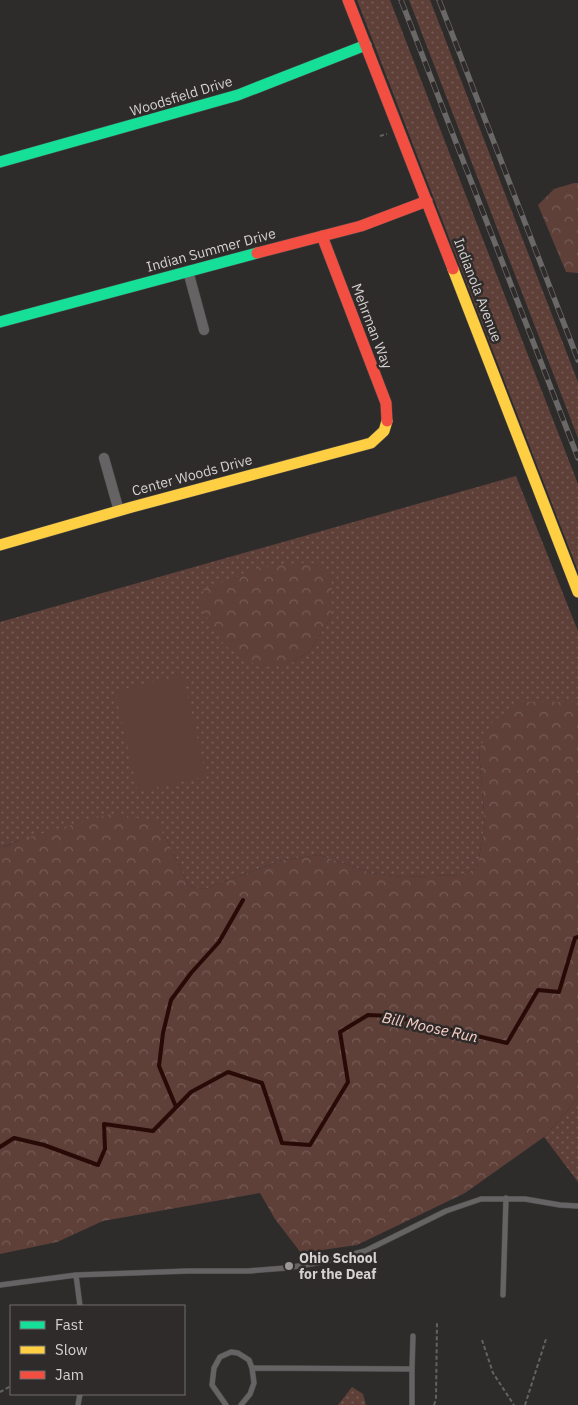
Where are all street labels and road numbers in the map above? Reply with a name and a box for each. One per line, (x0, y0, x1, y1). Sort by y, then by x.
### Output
street label: Woodsfield Drive (128, 72, 235, 120)
street label: Indian Summer Drive (144, 224, 278, 276)
street label: Indianola Avenue (450, 236, 506, 345)
street label: Mehrman Way (348, 281, 397, 371)
street label: Center Woods Drive (130, 450, 255, 500)

